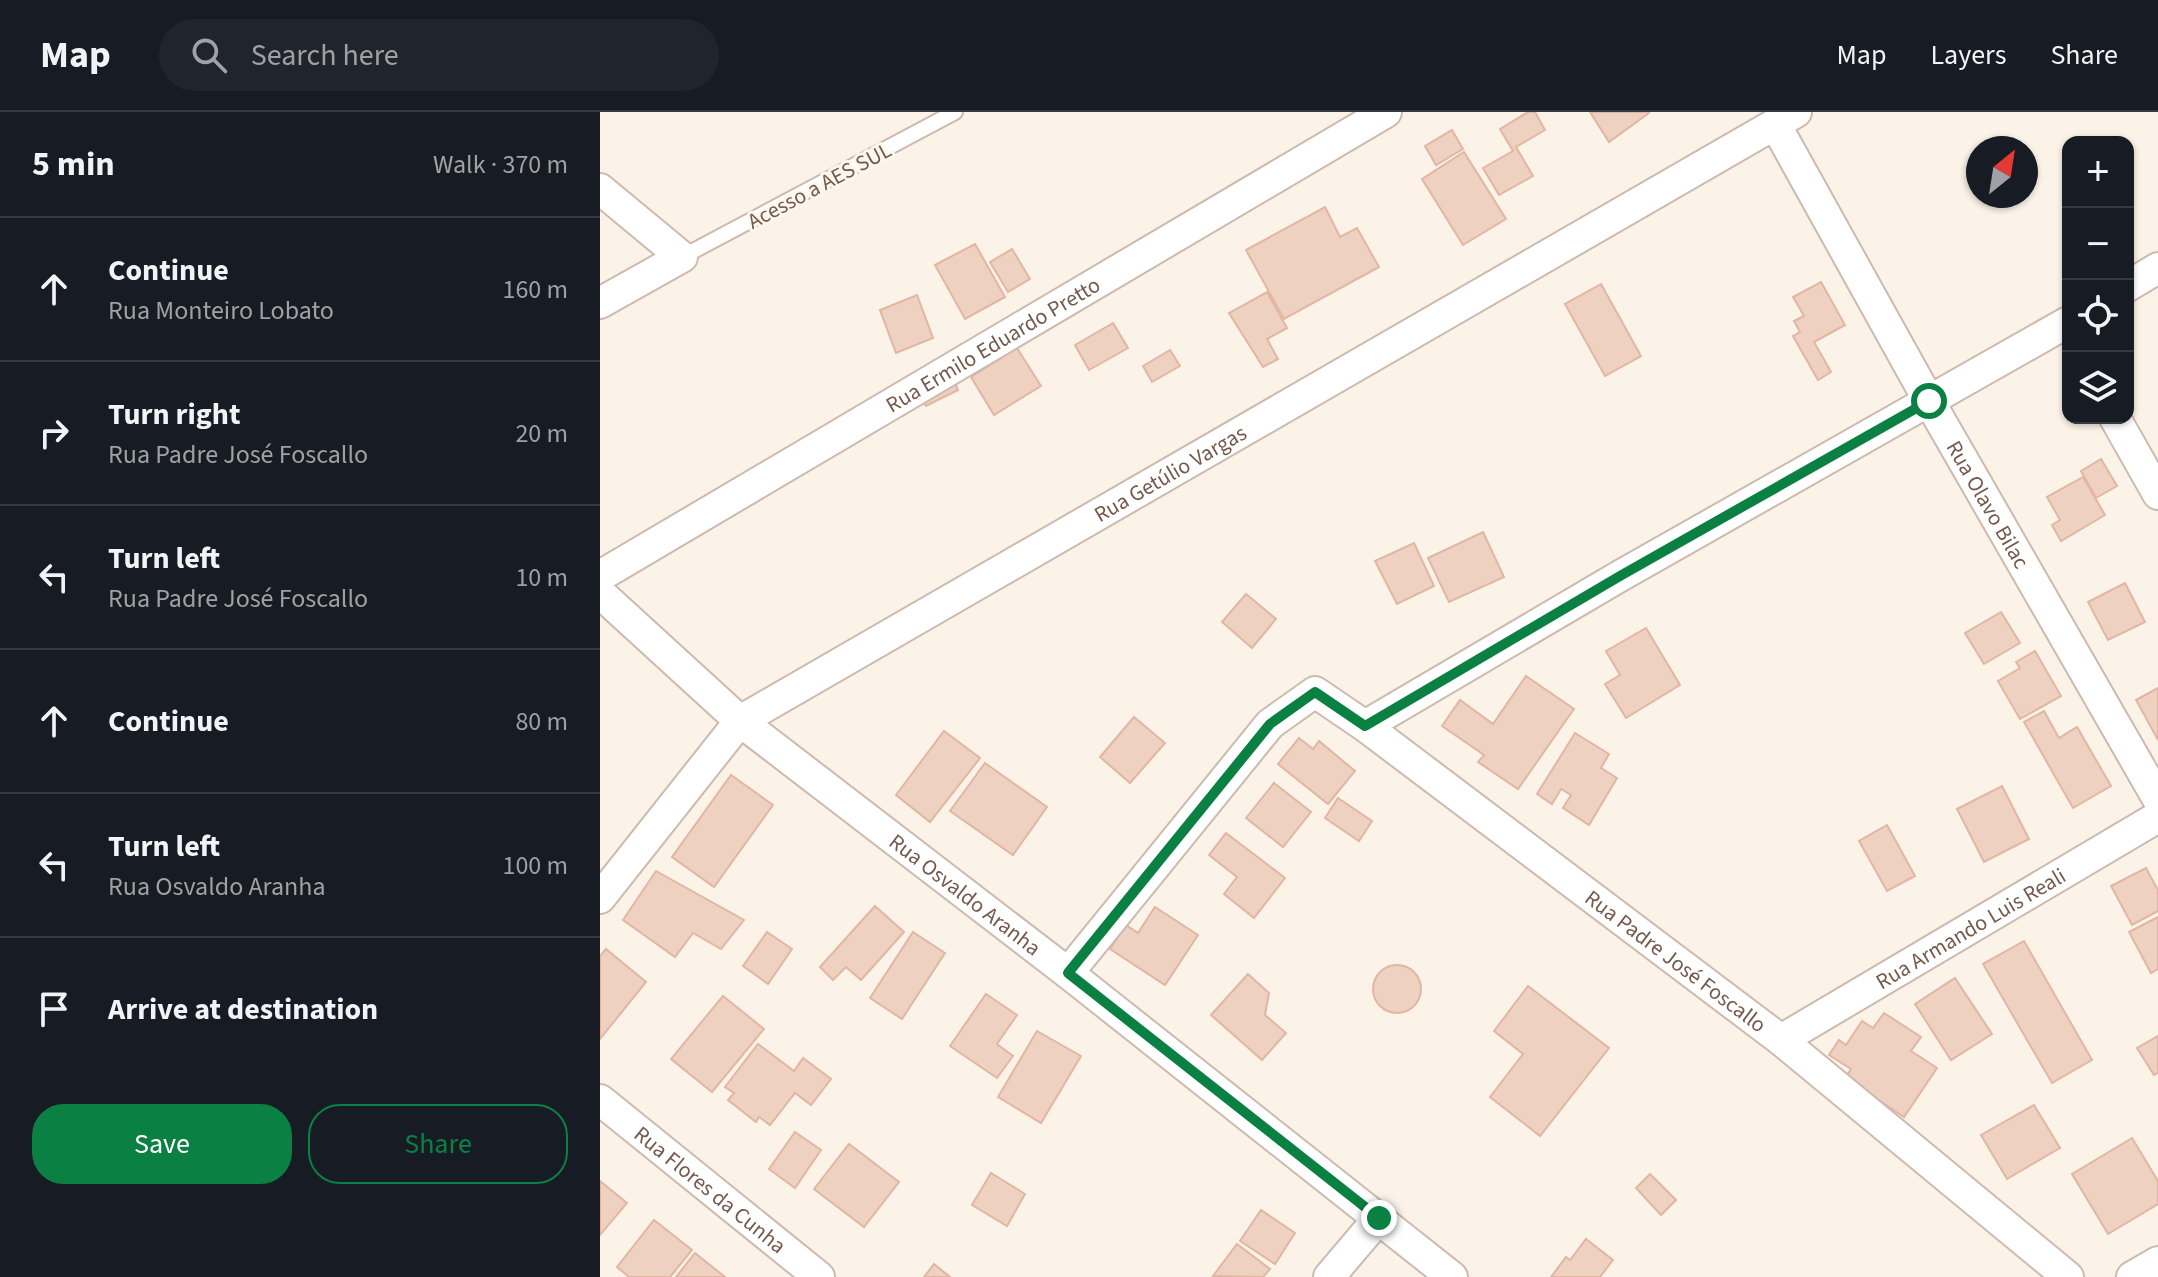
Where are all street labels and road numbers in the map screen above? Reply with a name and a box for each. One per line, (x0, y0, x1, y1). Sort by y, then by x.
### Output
street label: Acesso a AES SUL (742, 134, 897, 237)
street label: Rua Ermilo Eduardo Pretto (880, 269, 1106, 421)
street label: Rua Getúlio Vargas (1088, 417, 1253, 531)
street label: Rua Olavo Bilac (1938, 435, 2037, 575)
street label: Rua Osvaldo Aranha (882, 826, 1048, 964)
street label: Rua Armando Luis Reali (1870, 860, 2072, 998)
street label: Rua Padre José Foscallo (1578, 882, 1773, 1041)
street label: Rua Flores da Cunha (627, 1119, 793, 1261)

